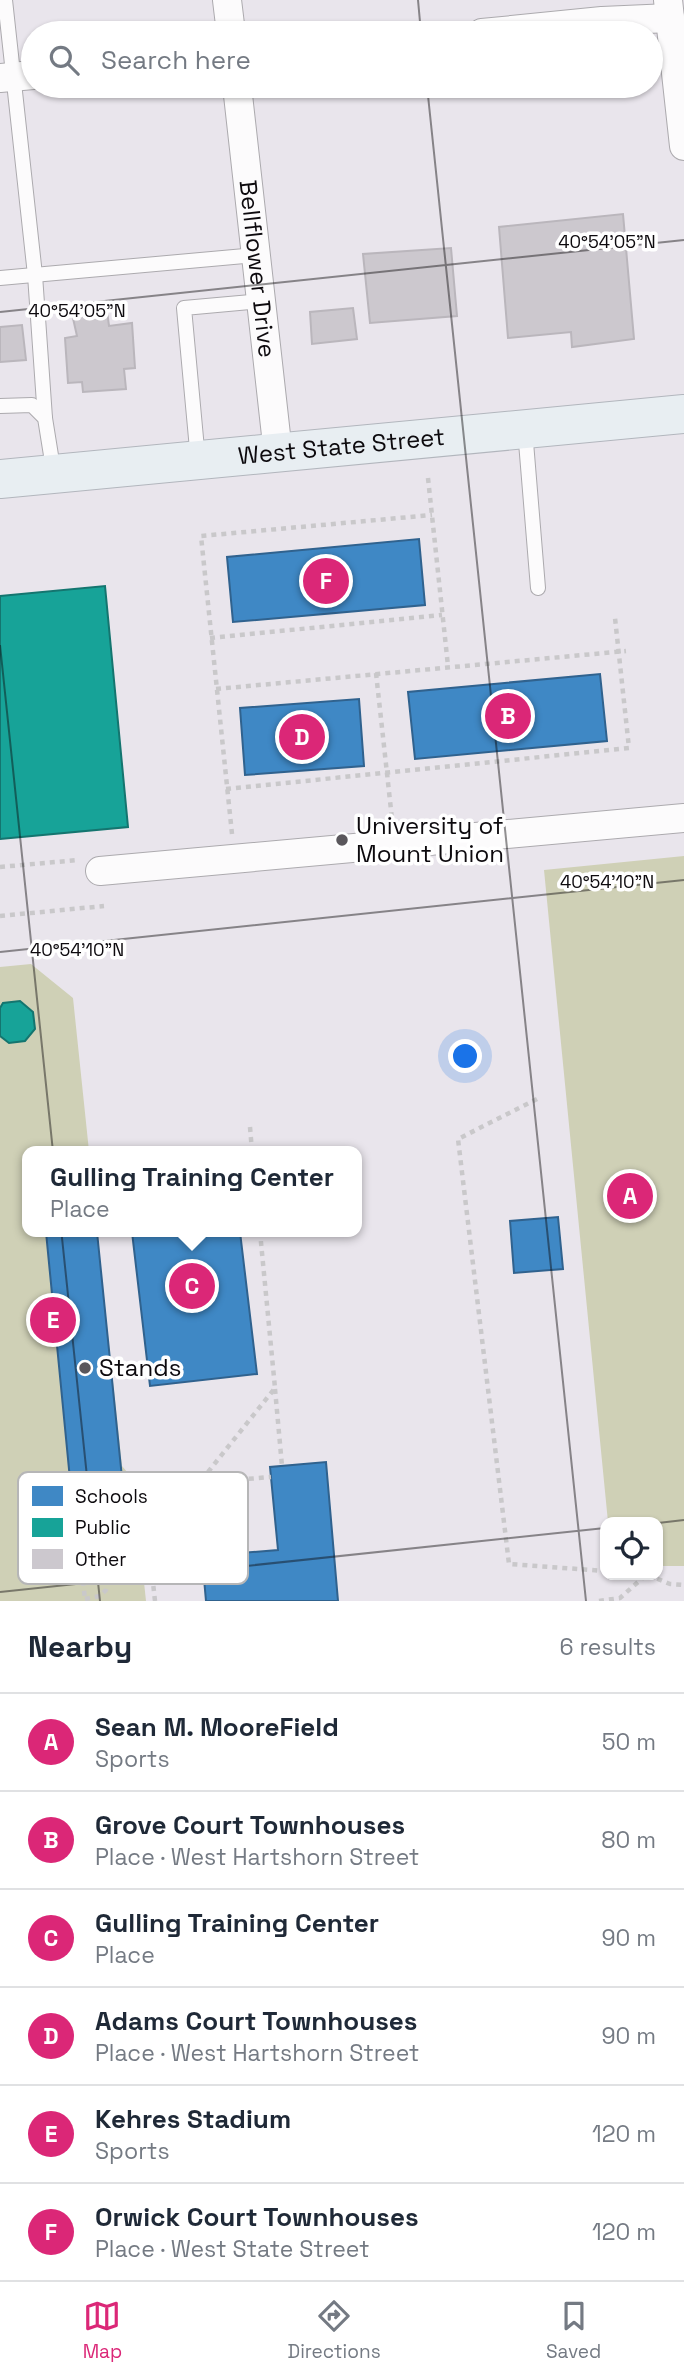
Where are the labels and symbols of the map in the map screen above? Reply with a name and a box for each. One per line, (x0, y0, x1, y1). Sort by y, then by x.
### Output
street label: Bellflower Drive (233, 178, 283, 359)
text: 40°54'05"N (558, 230, 656, 253)
text: 40°54'05"N (28, 299, 126, 322)
street label: West State Street (237, 421, 446, 471)
pin: F (303, 555, 349, 607)
pin: B (485, 690, 531, 742)
pin: D (279, 711, 325, 763)
place label: University of Mount Union (356, 810, 504, 869)
marker: University of Mount Union (334, 832, 350, 848)
text: 40°54'10"N (560, 870, 654, 893)
text: 40°54'10"N (30, 938, 124, 961)
your location (448, 1039, 482, 1073)
pin: A (607, 1170, 653, 1222)
pin: C (169, 1260, 215, 1312)
pin: E (30, 1294, 76, 1346)
place label: Stands (99, 1352, 181, 1383)
marker: Stands (77, 1360, 93, 1376)
legend (18, 1472, 248, 1584)
text: Schools (75, 1484, 148, 1509)
text: Public (75, 1515, 131, 1540)
text: Other (75, 1547, 127, 1572)

